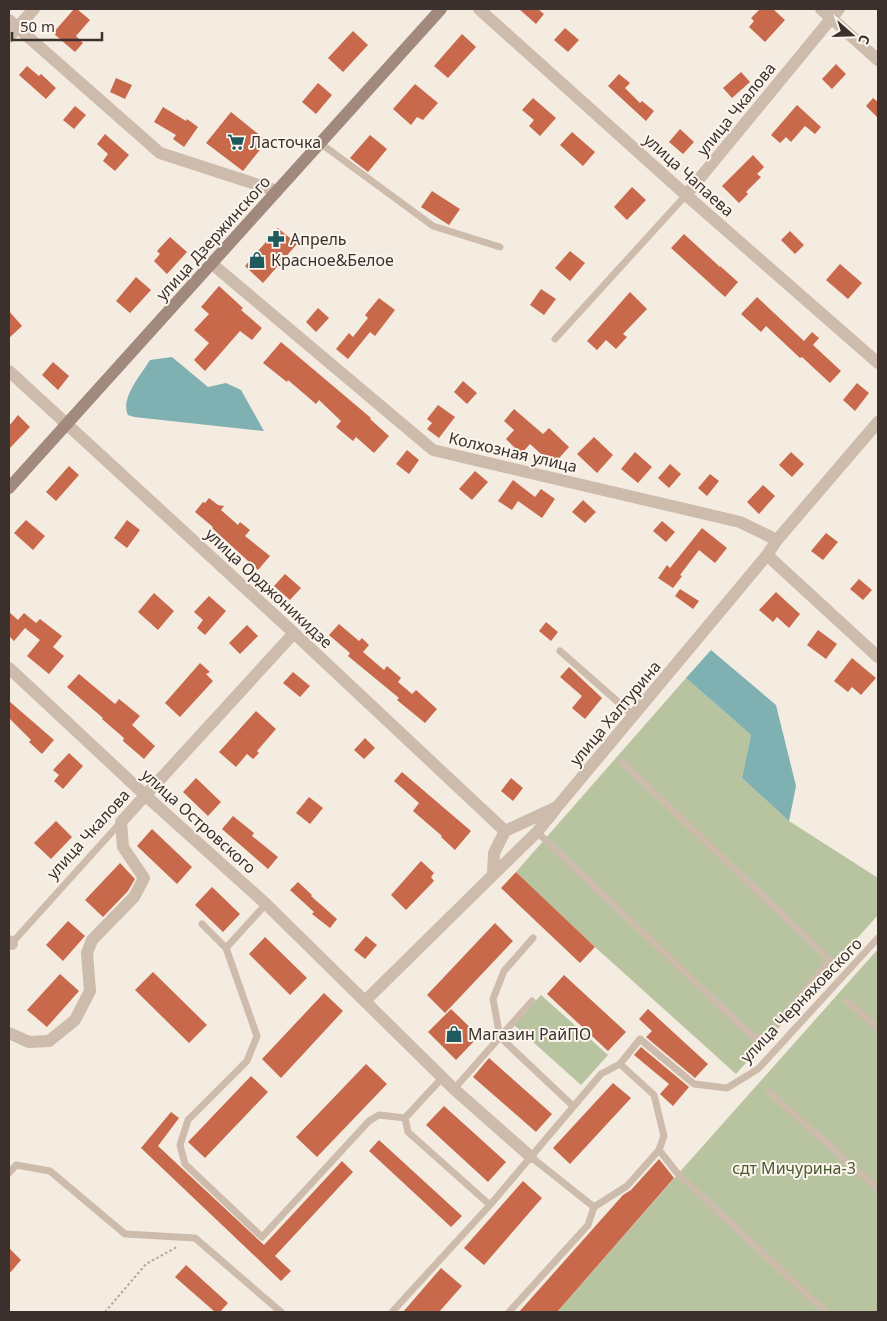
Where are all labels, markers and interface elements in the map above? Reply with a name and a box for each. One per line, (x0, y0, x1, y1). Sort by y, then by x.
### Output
scale bar (12, 10, 102, 42)
north arrow (827, 10, 877, 60)
text: 50 m (20, 16, 55, 36)
text: С (854, 32, 875, 47)
street label: улица Чкалова (692, 58, 780, 160)
street label: улица Чапаева (639, 129, 739, 221)
place label: Ласточка (250, 131, 321, 153)
supermarket icon: Ласточка (226, 132, 246, 152)
street label: улица Дзержинского (151, 171, 275, 305)
place label: Апрель (290, 228, 347, 250)
pharmacy icon: Апрель (266, 229, 286, 249)
place label: Красное&Белое (271, 249, 394, 271)
shop icon: Красное&Белое (247, 250, 267, 270)
street label: Колхозная улица (447, 427, 579, 477)
street label: улица Орджоникидзе (200, 523, 338, 653)
street label: улица Халтурина (564, 656, 666, 770)
street label: улица Островского (137, 764, 261, 878)
street label: улица Чкалова (42, 784, 134, 884)
street label: улица Черняховского (735, 933, 867, 1067)
place label: Магазин РайПО (468, 1023, 591, 1045)
shop icon: Магазин РайПО (444, 1024, 464, 1044)
park label: сдт Мичурина-3 (732, 1157, 856, 1179)

